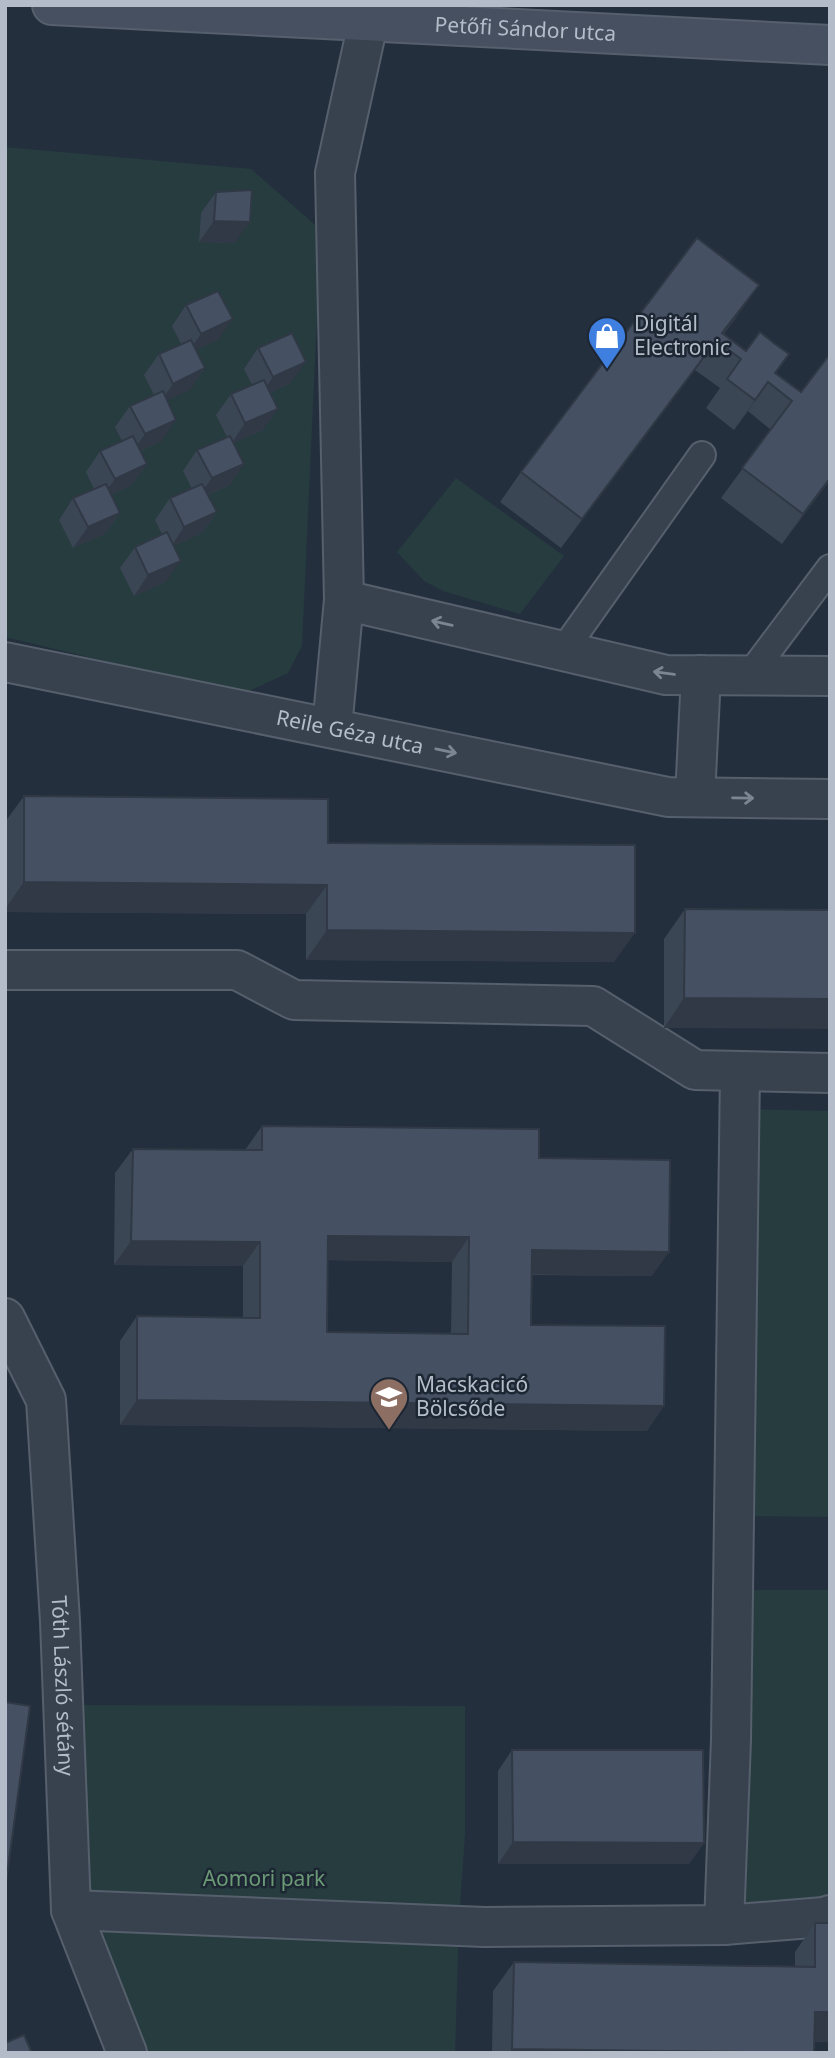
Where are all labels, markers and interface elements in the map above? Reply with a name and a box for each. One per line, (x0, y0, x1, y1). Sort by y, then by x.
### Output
street label: Petőfi Sándor utca (434, 10, 617, 47)
place label: Digitál Electronic (634, 309, 730, 361)
shop icon: Digitál Electronic (586, 315, 628, 370)
one-way arrow (431, 616, 454, 629)
one-way arrow (653, 666, 676, 679)
street label: Reile Géza utca (274, 703, 426, 760)
one-way arrow (434, 745, 457, 759)
one-way arrow (731, 791, 754, 804)
place label: Macskacicó Bölcsőde (416, 1370, 528, 1422)
school or university icon: Macskacicó Bölcsőde (368, 1376, 410, 1431)
street label: Tóth László sétány (45, 1595, 81, 1777)
park label: Aomori park (203, 1864, 326, 1892)

